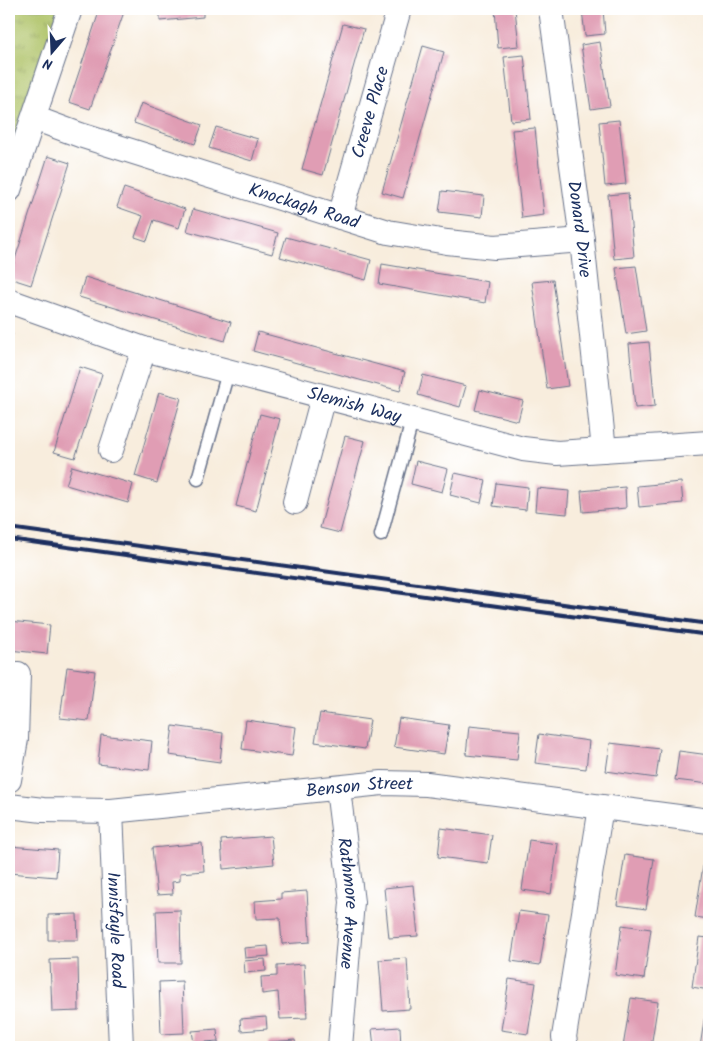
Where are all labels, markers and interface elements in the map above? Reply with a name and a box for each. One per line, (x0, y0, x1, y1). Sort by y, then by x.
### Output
north arrow (28, 28, 78, 78)
text: N (40, 51, 56, 75)
street label: Creeve Place (344, 63, 398, 162)
street label: Knockagh Road (245, 176, 364, 238)
street label: Donard Drive (558, 179, 599, 279)
street label: Slemish Way (304, 380, 405, 432)
street label: Benson Street (305, 770, 414, 807)
street label: Rathmore Avenue (328, 836, 365, 970)
street label: Innisfayle Road (98, 871, 132, 990)

